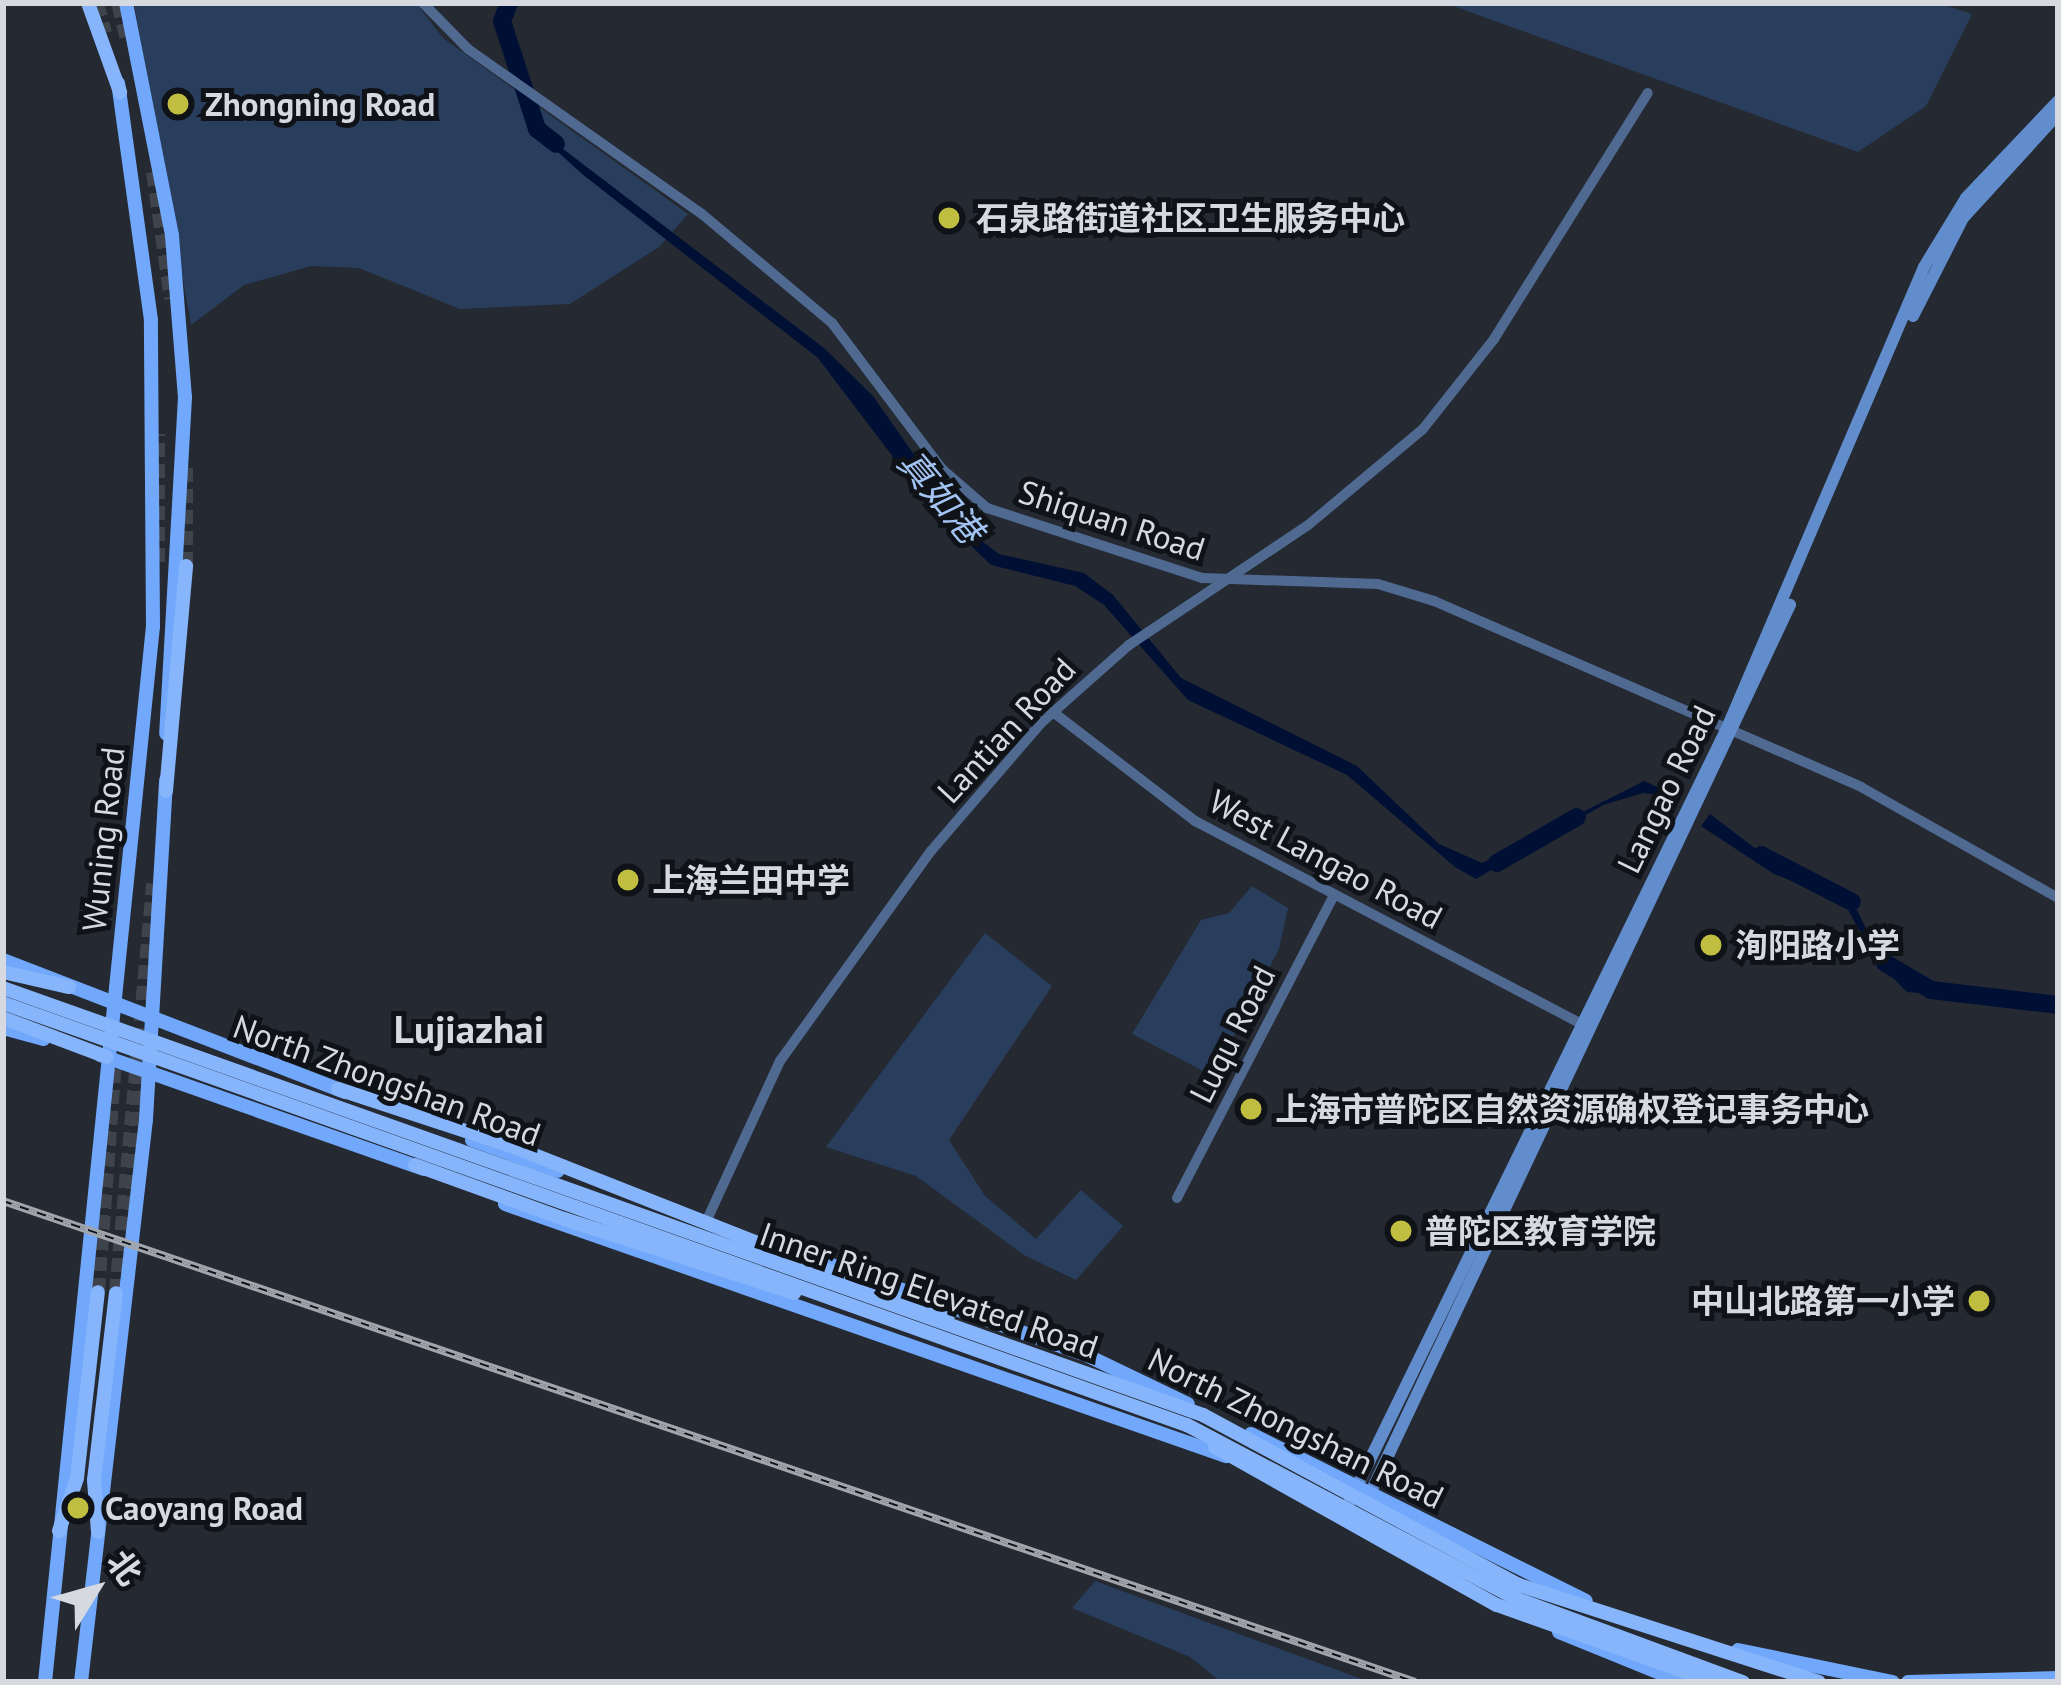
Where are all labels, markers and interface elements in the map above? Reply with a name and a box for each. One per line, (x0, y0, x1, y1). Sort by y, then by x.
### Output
place label: Zhongning Road (205, 84, 435, 124)
marker: Zhongning Road (162, 88, 194, 120)
place label: 石泉路街道社区卫生服务中心 (976, 198, 1405, 238)
marker: 石泉路街道社区卫生服务中心 (933, 202, 965, 234)
water label: 真如港 (890, 441, 992, 551)
street label: Shiquan Road (1014, 471, 1210, 569)
street label: Lantian Road (929, 649, 1083, 811)
street label: Langao Road (1608, 699, 1724, 879)
street label: Wuning Road (74, 745, 132, 933)
street label: West Langao Road (1203, 781, 1449, 937)
place label: 上海兰田中学 (652, 860, 850, 900)
marker: 上海兰田中学 (615, 867, 641, 893)
place label: 洵阳路小学 (1735, 925, 1900, 965)
marker: 洵阳路小学 (1698, 932, 1724, 958)
street label: Luqu Road (1181, 959, 1283, 1109)
street label: North Zhongshan Road (228, 1006, 546, 1154)
district label: Lujiazhai (394, 1006, 544, 1052)
place label: 上海市普陀区自然资源确权登记事务中心 (1275, 1089, 1869, 1129)
marker: 上海市普陀区自然资源确权登记事务中心 (1238, 1096, 1264, 1122)
place label: 普陀区教育学院 (1425, 1211, 1656, 1251)
street label: Inner Ring Elevated Road (755, 1213, 1103, 1367)
marker: 普陀区教育学院 (1388, 1218, 1414, 1244)
place label: 中山北路第一小学 (1691, 1281, 1955, 1321)
marker: 中山北路第一小学 (1966, 1288, 1992, 1314)
street label: North Zhongshan Road (1141, 1339, 1451, 1517)
place label: Caoyang Road (105, 1488, 303, 1528)
marker: Caoyang Road (62, 1492, 94, 1524)
north arrow (36, 1529, 156, 1649)
text: 北 (98, 1541, 152, 1593)

